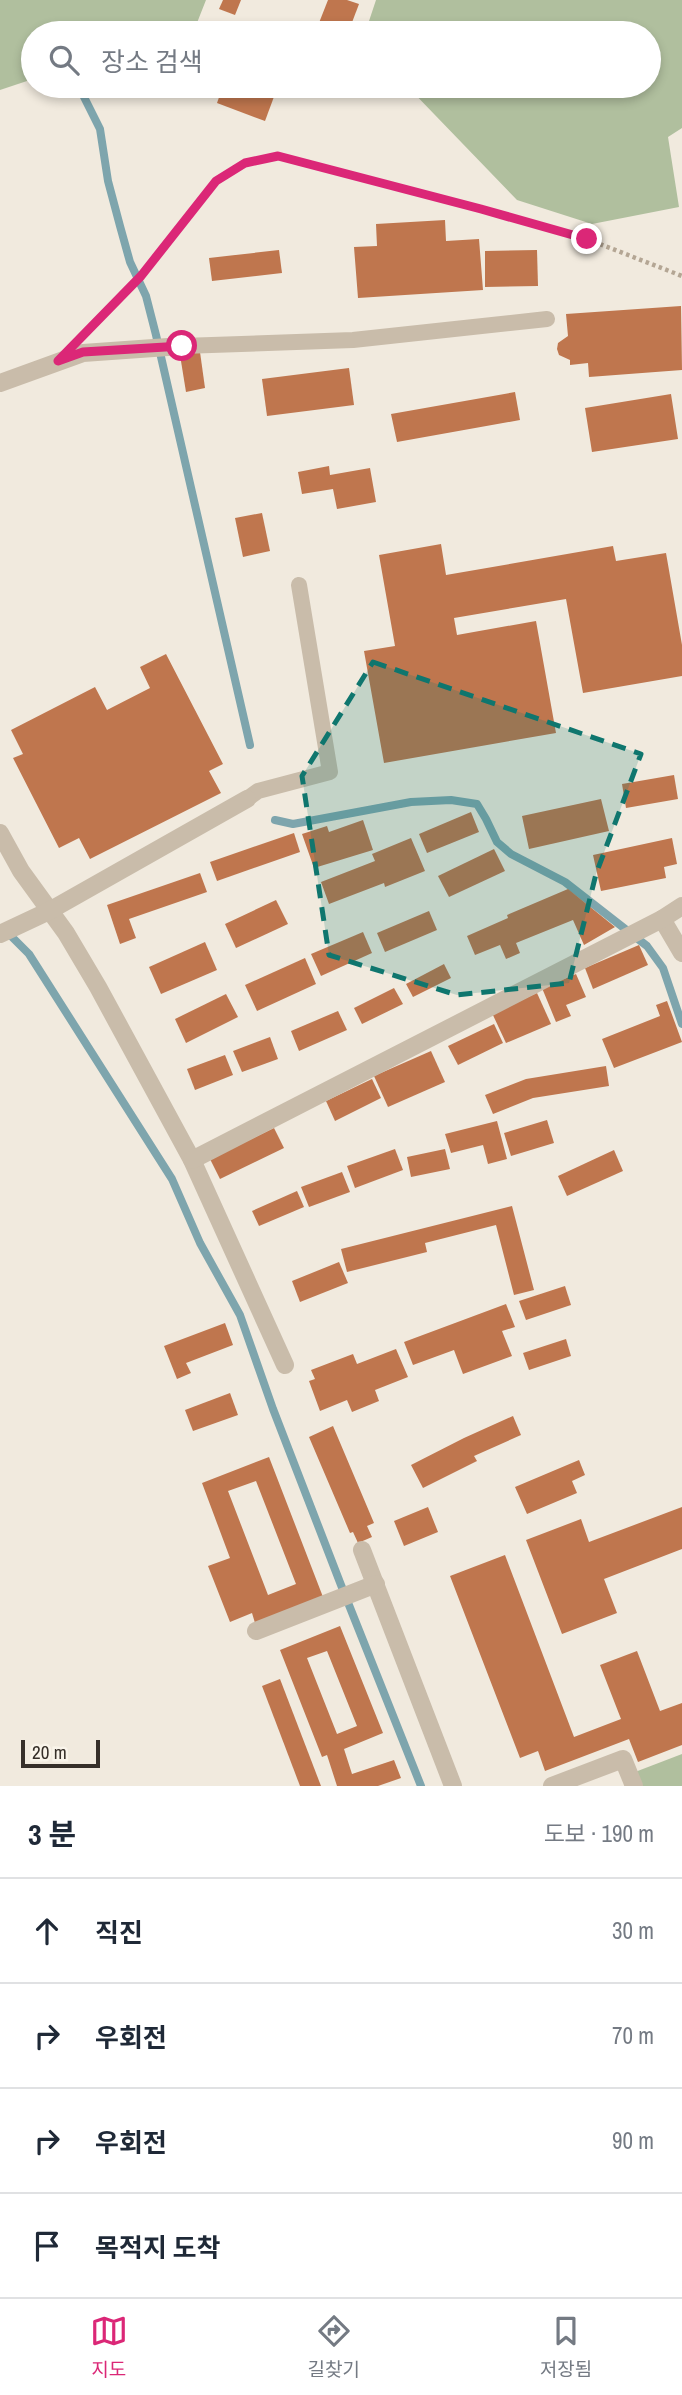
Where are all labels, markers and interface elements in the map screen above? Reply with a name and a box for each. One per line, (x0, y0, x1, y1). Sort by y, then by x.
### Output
search box (21, 21, 661, 98)
icon: search (45, 41, 83, 79)
text: 장소 검색 (101, 44, 203, 79)
route end (571, 223, 602, 254)
route start (166, 330, 197, 361)
scale bar (21, 1737, 100, 1769)
text: 20 m (32, 1739, 67, 1765)
text: 3 분 (28, 1814, 76, 1854)
text: 도보 · 190 m (544, 1818, 654, 1849)
icon: ahead (28, 1912, 66, 1950)
text: 직진 (95, 1915, 143, 1950)
text: 30 m (612, 1915, 654, 1946)
icon: right (28, 2017, 66, 2055)
text: 우회전 (95, 2020, 167, 2055)
text: 70 m (612, 2020, 654, 2051)
icon: right (28, 2122, 66, 2160)
text: 우회전 (95, 2125, 167, 2160)
text: 90 m (612, 2125, 654, 2156)
icon: arrive (28, 2227, 66, 2265)
text: 목적지 도착 (95, 2230, 221, 2265)
tab: 지도 (90, 2312, 128, 2382)
tab: 길찾기 (308, 2312, 360, 2382)
tab: 저장됨 (540, 2312, 592, 2382)

